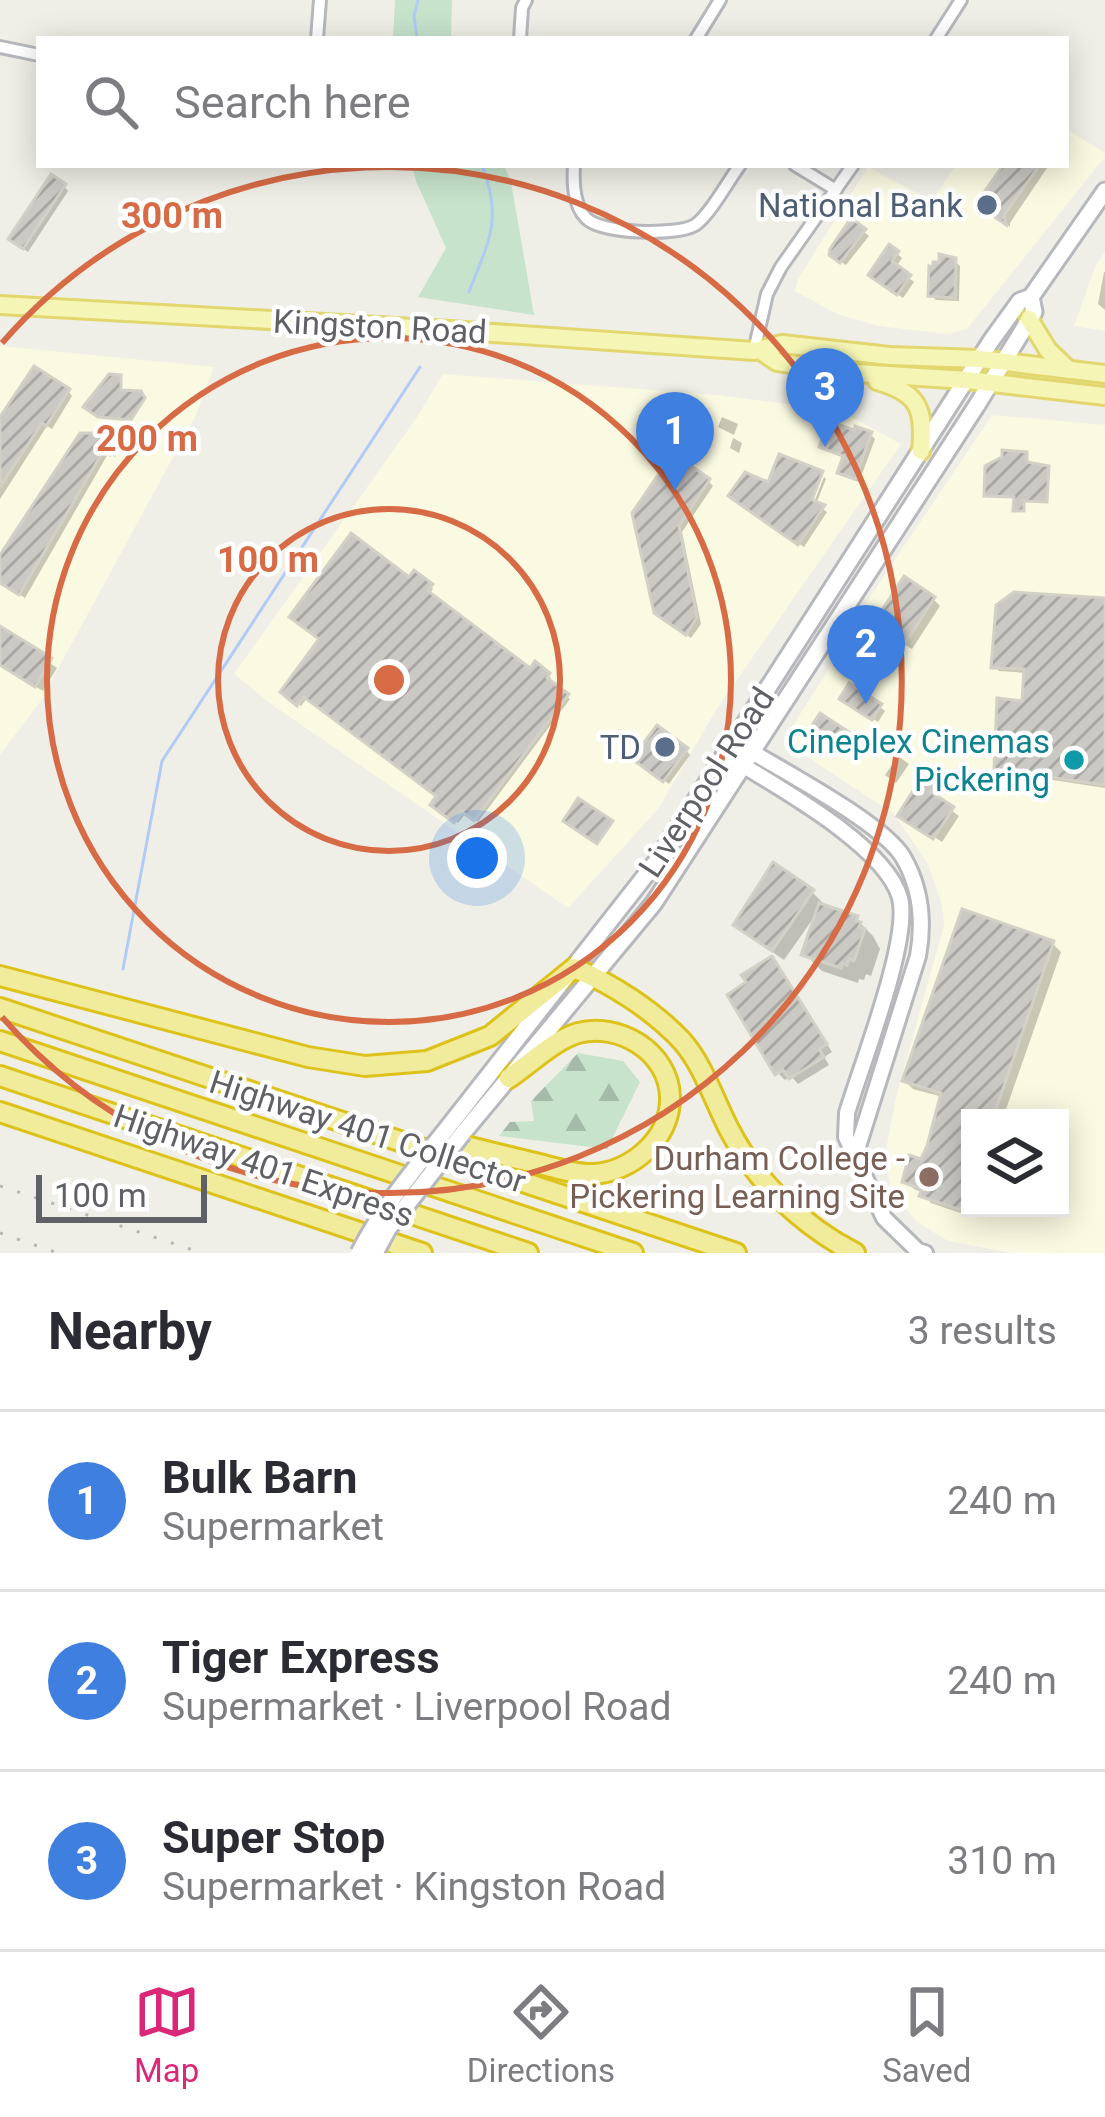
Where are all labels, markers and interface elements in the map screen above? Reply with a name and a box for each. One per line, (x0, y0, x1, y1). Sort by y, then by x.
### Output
search box (36, 36, 1069, 168)
icon: search (78, 69, 144, 135)
text: Search here (174, 76, 411, 129)
place label: National Bank (758, 186, 963, 225)
marker: National Bank (974, 192, 1000, 218)
text: 300 m (121, 195, 223, 237)
street label: Kingston Road (272, 301, 488, 352)
pin: 3 (786, 348, 864, 447)
pin: 1 (636, 392, 714, 491)
text: 200 m (96, 418, 198, 460)
text: 100 m (217, 539, 319, 581)
pin: 2 (827, 605, 905, 704)
centre of rings (368, 659, 410, 701)
street label: Liverpool Road (631, 680, 782, 884)
place label: Cineplex Cinemas Pickering (787, 722, 1050, 799)
place label: TD (600, 728, 641, 767)
marker: TD (652, 734, 678, 760)
marker: Cineplex Cinemas Pickering (1061, 747, 1087, 773)
your location (447, 828, 507, 888)
street label: Highway 401 Collector (205, 1062, 531, 1201)
street label: Highway 401 Express (109, 1096, 419, 1235)
map controls (961, 1109, 1069, 1217)
button: layers (961, 1109, 1069, 1217)
place label: Durham College - Pickering Learning Site (569, 1139, 905, 1216)
marker: Durham College - Pickering Learning Site (916, 1164, 942, 1190)
scale bar (36, 1169, 207, 1222)
text: 100 m (54, 1176, 147, 1215)
text: Nearby (48, 1302, 212, 1361)
text: 3 results (908, 1308, 1057, 1354)
text: Bulk Barn (162, 1451, 358, 1504)
text: 1 (76, 1478, 98, 1524)
text: 240 m (947, 1478, 1057, 1524)
text: Supermarket (162, 1504, 384, 1550)
text: Tiger Express (162, 1631, 440, 1684)
text: 2 (76, 1658, 98, 1704)
text: 240 m (947, 1658, 1057, 1704)
text: Supermarket · Liverpool Road (162, 1684, 672, 1730)
text: Super Stop (162, 1811, 385, 1864)
text: 3 (76, 1838, 98, 1884)
text: 310 m (947, 1838, 1057, 1884)
text: Supermarket · Kingston Road (162, 1864, 666, 1910)
tab: Map (134, 1979, 200, 2090)
tab: Directions (467, 1979, 615, 2090)
tab: Saved (882, 1979, 971, 2090)

